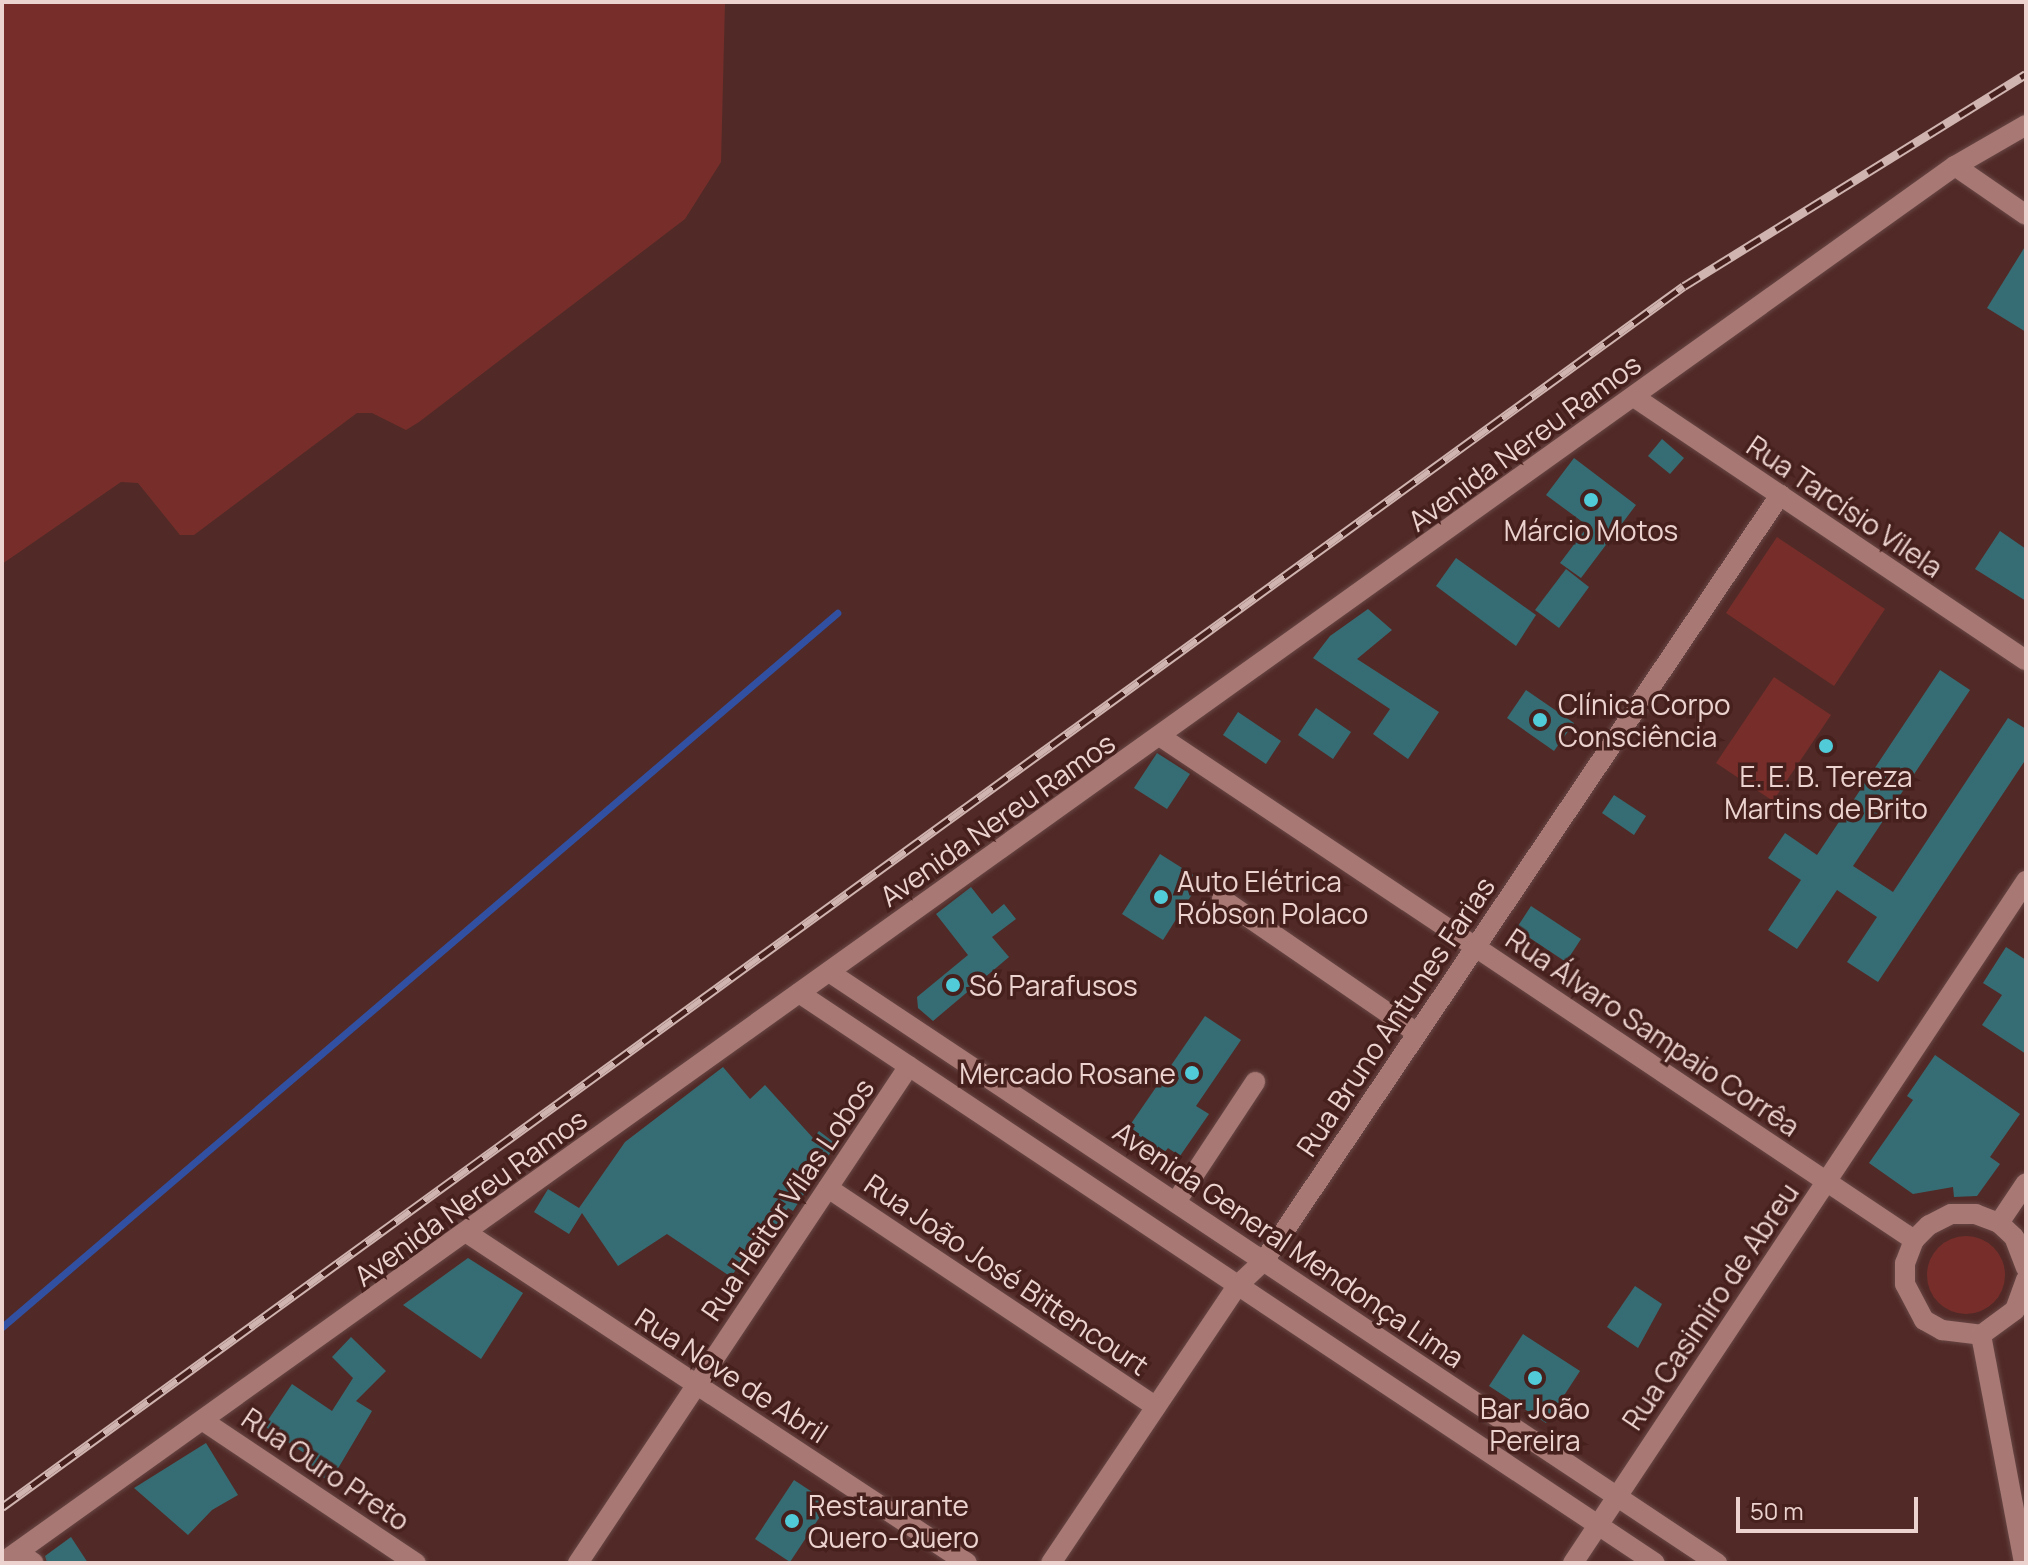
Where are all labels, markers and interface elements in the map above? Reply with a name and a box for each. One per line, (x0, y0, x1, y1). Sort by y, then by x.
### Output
street label: Avenida Nereu Ramos (1401, 346, 1647, 538)
street label: Rua Tarcísio Vilela (1741, 428, 1949, 584)
marker: Márcio Motos (1582, 491, 1600, 509)
place label: Márcio Motos (1504, 513, 1678, 547)
place label: Clínica Corpo Consciência (1558, 687, 1731, 753)
marker: Clínica Corpo Consciência (1529, 709, 1551, 731)
street label: Avenida Nereu Ramos (873, 725, 1121, 913)
marker: E. E. B. Tereza Martins de Brito (1817, 737, 1835, 755)
place label: E. E. B. Tereza Martins de Brito (1724, 759, 1928, 825)
place label: Auto Elétrica Róbson Polaco (1177, 864, 1368, 930)
street label: Rua Bruno Antunes Farias (1289, 870, 1501, 1162)
marker: Auto Elétrica Róbson Polaco (1152, 888, 1170, 906)
street label: Rua Álvaro Sampaio Corrêa (1500, 921, 1806, 1143)
place label: Só Parafusos (969, 968, 1138, 1002)
marker: Só Parafusos (944, 976, 962, 994)
place label: Mercado Rosane (959, 1056, 1176, 1090)
marker: Mercado Rosane (1183, 1064, 1201, 1082)
street label: Rua Heitor Vilas Lobos (694, 1072, 880, 1326)
street label: Avenida Nereu Ramos (347, 1101, 593, 1293)
street label: Avenida General Mendonça Lima (1107, 1114, 1471, 1374)
street label: Rua João José Bittencourt (859, 1166, 1155, 1382)
street label: Rua Casimiro de Abreu (1615, 1176, 1805, 1436)
street label: Rua Nove de Abril (630, 1300, 834, 1450)
marker: Bar João Pereira (1526, 1369, 1544, 1387)
place label: Bar João Pereira (1480, 1391, 1590, 1457)
street label: Rua Ouro Preto (236, 1401, 416, 1537)
scale bar (1740, 1481, 1922, 1531)
place label: Restaurante Quero-Quero (808, 1488, 979, 1554)
text: 50 m (1750, 1494, 1804, 1527)
marker: Restaurante Quero-Quero (783, 1512, 801, 1530)

